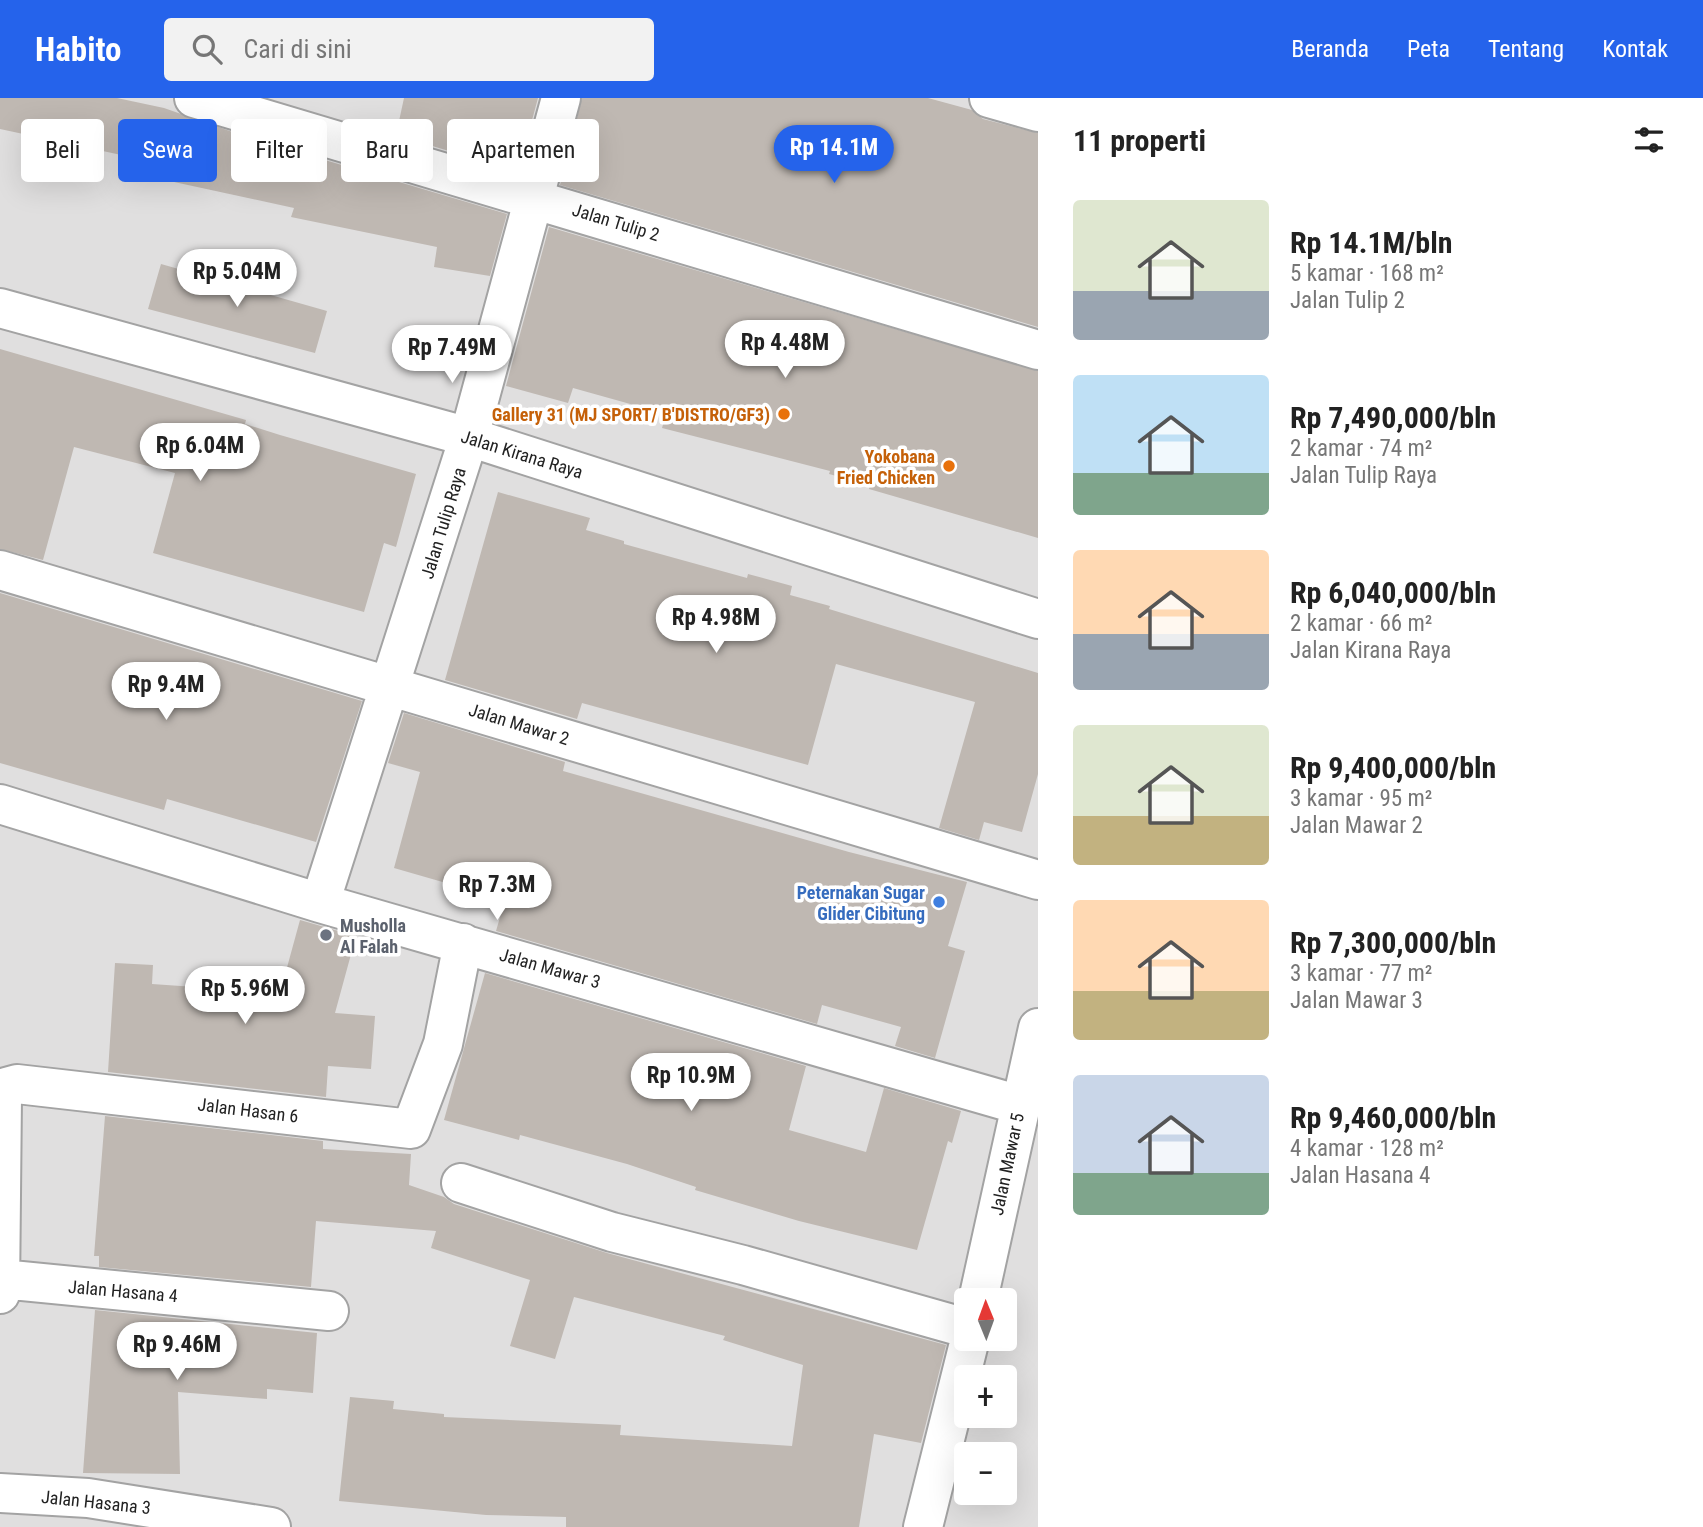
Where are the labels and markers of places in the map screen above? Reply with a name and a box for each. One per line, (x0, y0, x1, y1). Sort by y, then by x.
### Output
pin: Rp 14.1M (762, 126, 906, 185)
pin: Rp 5.04M (165, 250, 309, 309)
pin: Rp 4.48M (713, 320, 857, 380)
pin: Rp 7.49M (380, 326, 524, 385)
place label: Gallery 31 (MJ SPORT/ B'DISTRO/GF3) (492, 404, 770, 426)
marker: Gallery 31 (MJ SPORT/ B'DISTRO/GF3) (776, 406, 792, 422)
pin: Rp 6.04M (128, 424, 272, 483)
place label: Yokobana Fried Chicken (837, 446, 935, 488)
marker: Yokobana Fried Chicken (941, 458, 957, 474)
pin: Rp 4.98M (644, 596, 788, 655)
pin: Rp 9.4M (101, 662, 231, 722)
pin: Rp 7.3M (432, 862, 562, 922)
place label: Peternakan Sugar Glider Cibitung (797, 882, 925, 924)
marker: Peternakan Sugar Glider Cibitung (931, 894, 947, 910)
place label: Musholla Al Falah (340, 915, 406, 957)
marker: Musholla Al Falah (318, 927, 334, 943)
pin: Rp 5.96M (173, 967, 317, 1026)
pin: Rp 10.9M (619, 1054, 763, 1113)
pin: Rp 9.46M (105, 1322, 249, 1382)

